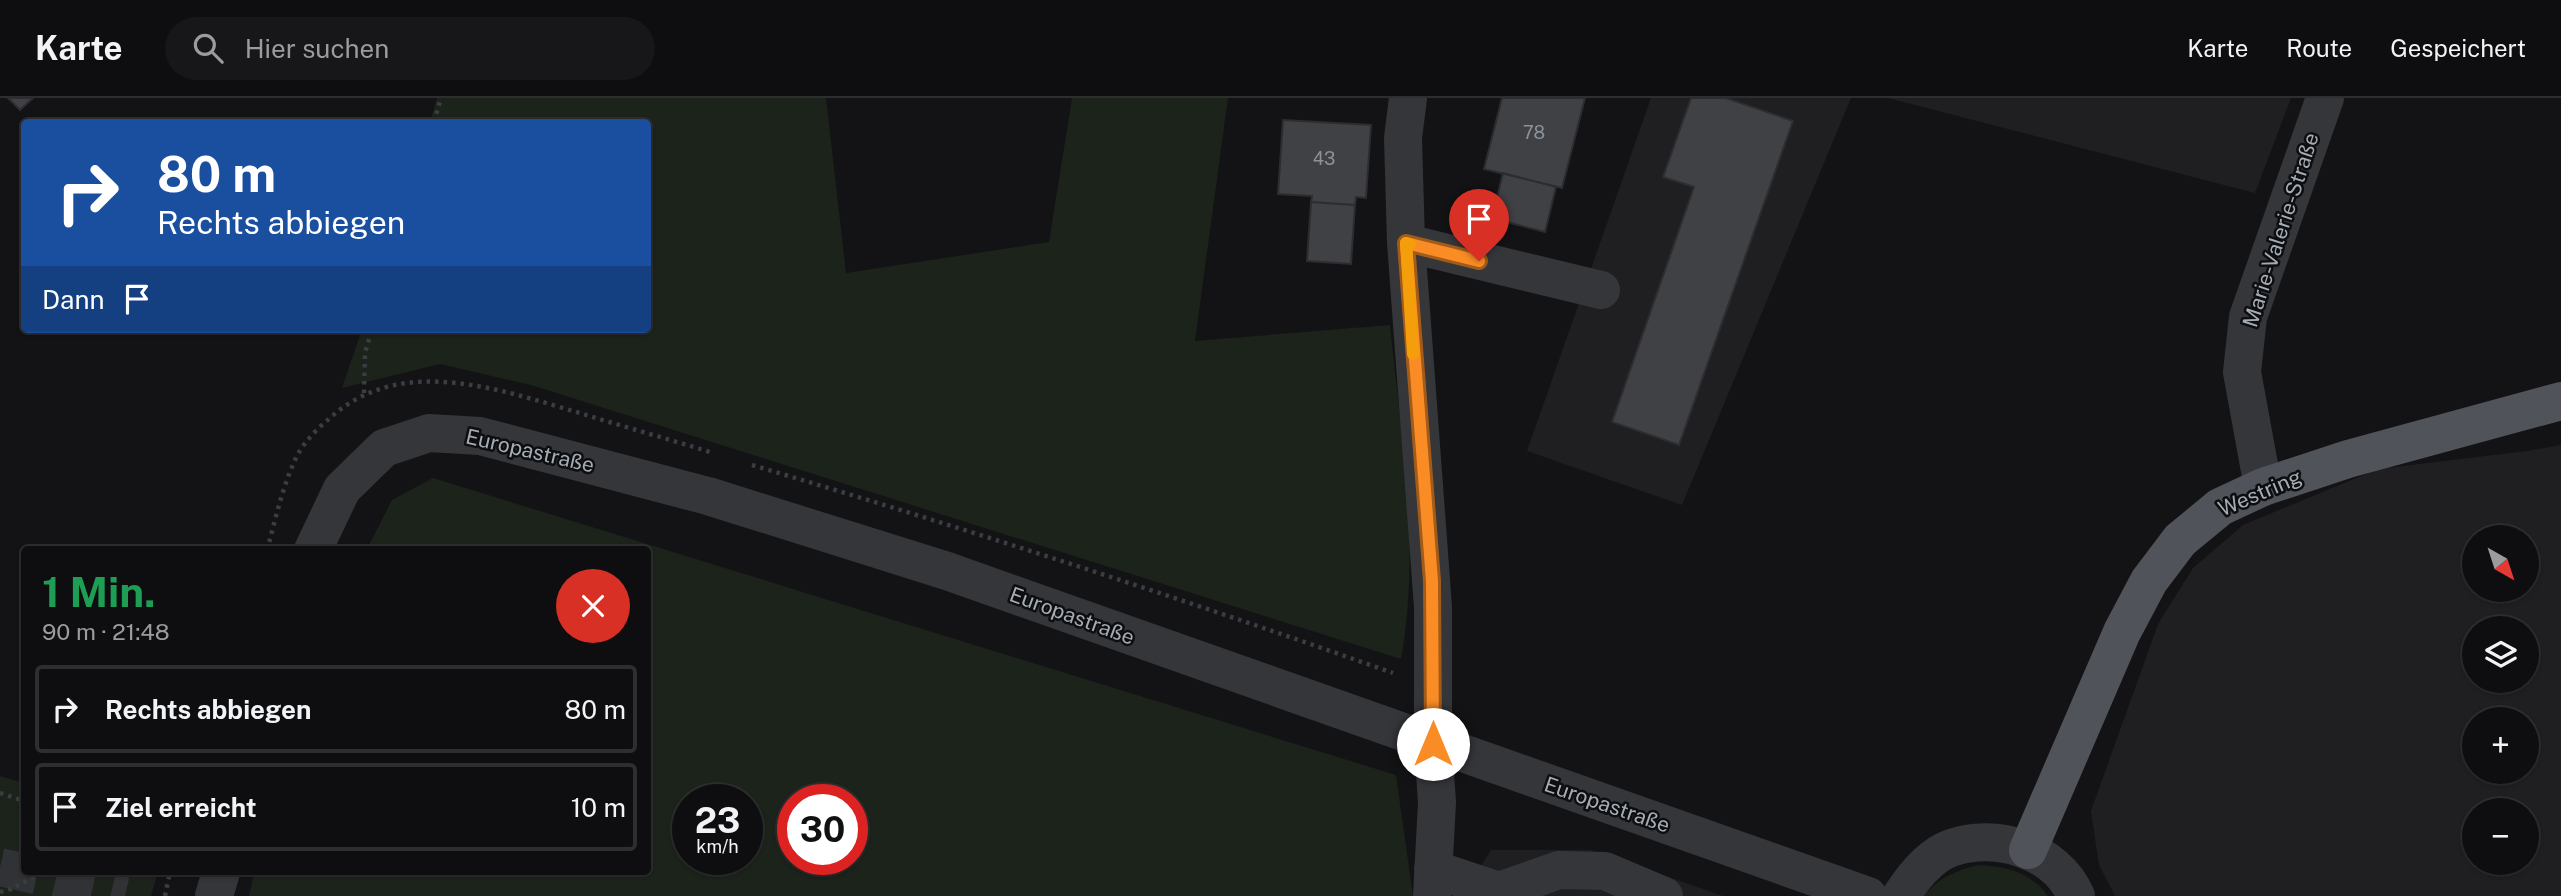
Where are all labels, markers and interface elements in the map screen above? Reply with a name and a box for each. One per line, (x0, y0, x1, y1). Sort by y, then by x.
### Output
search box (165, 17, 655, 80)
text: Karte (35, 29, 123, 67)
icon: search (189, 29, 227, 67)
text: Hier suchen (245, 33, 389, 64)
text: Karte (2187, 34, 2248, 62)
text: Route (2286, 34, 2352, 62)
text: Gespeichert (2390, 34, 2526, 62)
house number: 78 (1523, 122, 1545, 143)
street label: Marie-Valerie-Straße (2237, 129, 2324, 330)
text: 80 m (157, 145, 276, 203)
icon: right (42, 147, 133, 238)
house number: 43 (1313, 148, 1335, 169)
pin (1449, 189, 1509, 261)
icon: arrive (1460, 200, 1498, 238)
text: Rechts abbiegen (157, 204, 405, 241)
icon: arrive (118, 280, 156, 318)
text: Dann (42, 284, 104, 315)
street label: Europastraße (463, 424, 597, 477)
street label: Westring (2214, 464, 2305, 521)
north arrow (2462, 525, 2539, 602)
map controls (2462, 525, 2539, 875)
text: 1 Min. (42, 567, 156, 616)
button: close (556, 569, 630, 643)
street label: Europastraße (1006, 581, 1138, 650)
button: layers (2462, 616, 2539, 693)
text: 90 m · 21:48 (42, 618, 170, 645)
icon: right (46, 690, 84, 728)
text: Rechts abbiegen (105, 694, 311, 725)
text: 80 m (565, 694, 626, 725)
position arrow (1396, 707, 1470, 781)
button: + (2462, 707, 2539, 784)
street label: Europastraße (1541, 771, 1673, 838)
speed limit sign: 30 (777, 784, 868, 875)
icon: arrive (46, 788, 84, 826)
text: Ziel erreicht (105, 792, 257, 823)
text: 10 m (571, 792, 626, 823)
button: − (2462, 798, 2539, 875)
text: 23 (695, 800, 740, 841)
text: km/h (696, 836, 739, 857)

